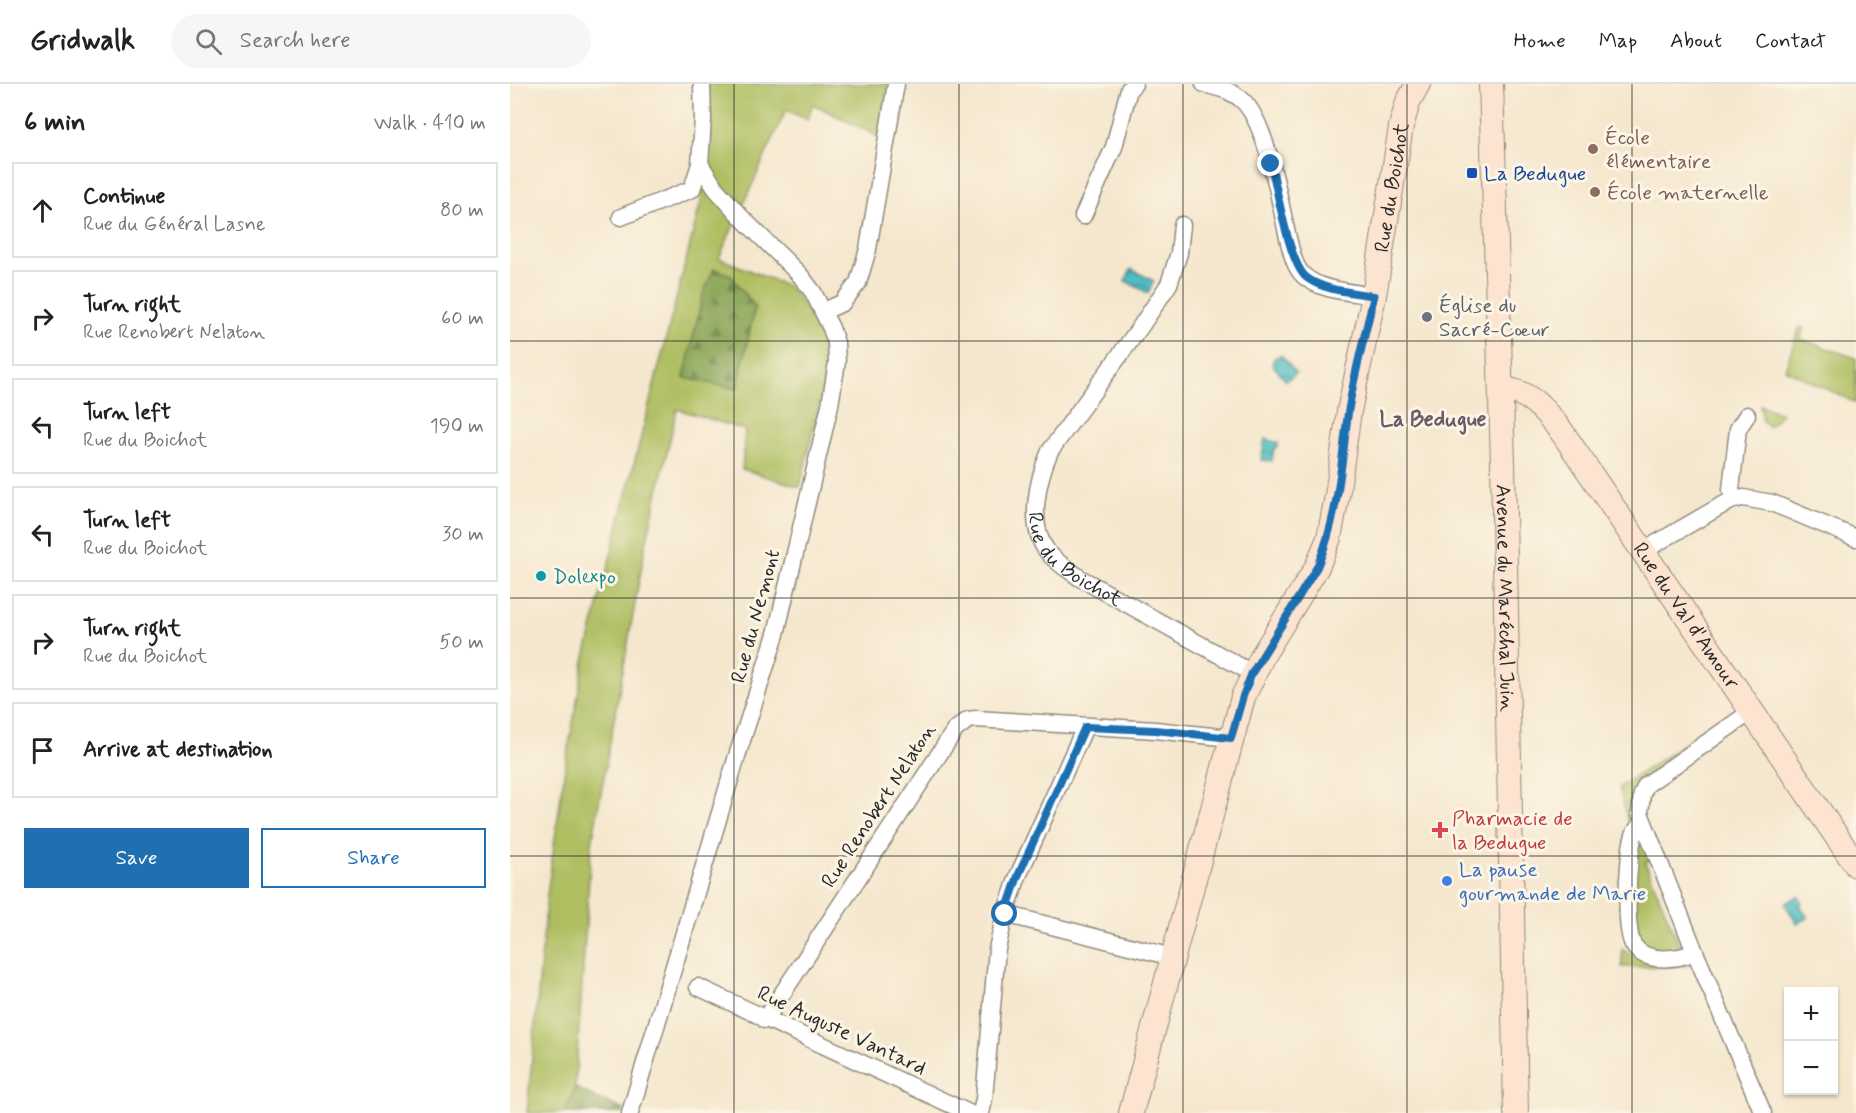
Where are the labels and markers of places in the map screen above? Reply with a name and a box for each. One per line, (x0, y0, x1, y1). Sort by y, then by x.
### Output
place label: École élémentaire (1605, 124, 1711, 176)
marker: École élémentaire (1586, 142, 1600, 156)
place label: La Bedugue (1484, 160, 1586, 188)
marker: La Bedugue (1465, 166, 1479, 180)
place label: École maternelle (1607, 179, 1769, 207)
marker: École maternelle (1588, 185, 1602, 199)
place label: Église du Sacré-Cœur (1439, 292, 1550, 344)
marker: Église du Sacré-Cœur (1420, 310, 1434, 324)
place label: Dolexpo (553, 563, 616, 591)
marker: Dolexpo (534, 569, 548, 583)
place label: Pharmacie de la Bedugue (1452, 805, 1573, 857)
marker: Pharmacie de la Bedugue (1433, 823, 1447, 837)
place label: La pause gourmande de Marie (1459, 856, 1646, 908)
marker: La pause gourmande de Marie (1440, 874, 1454, 888)

